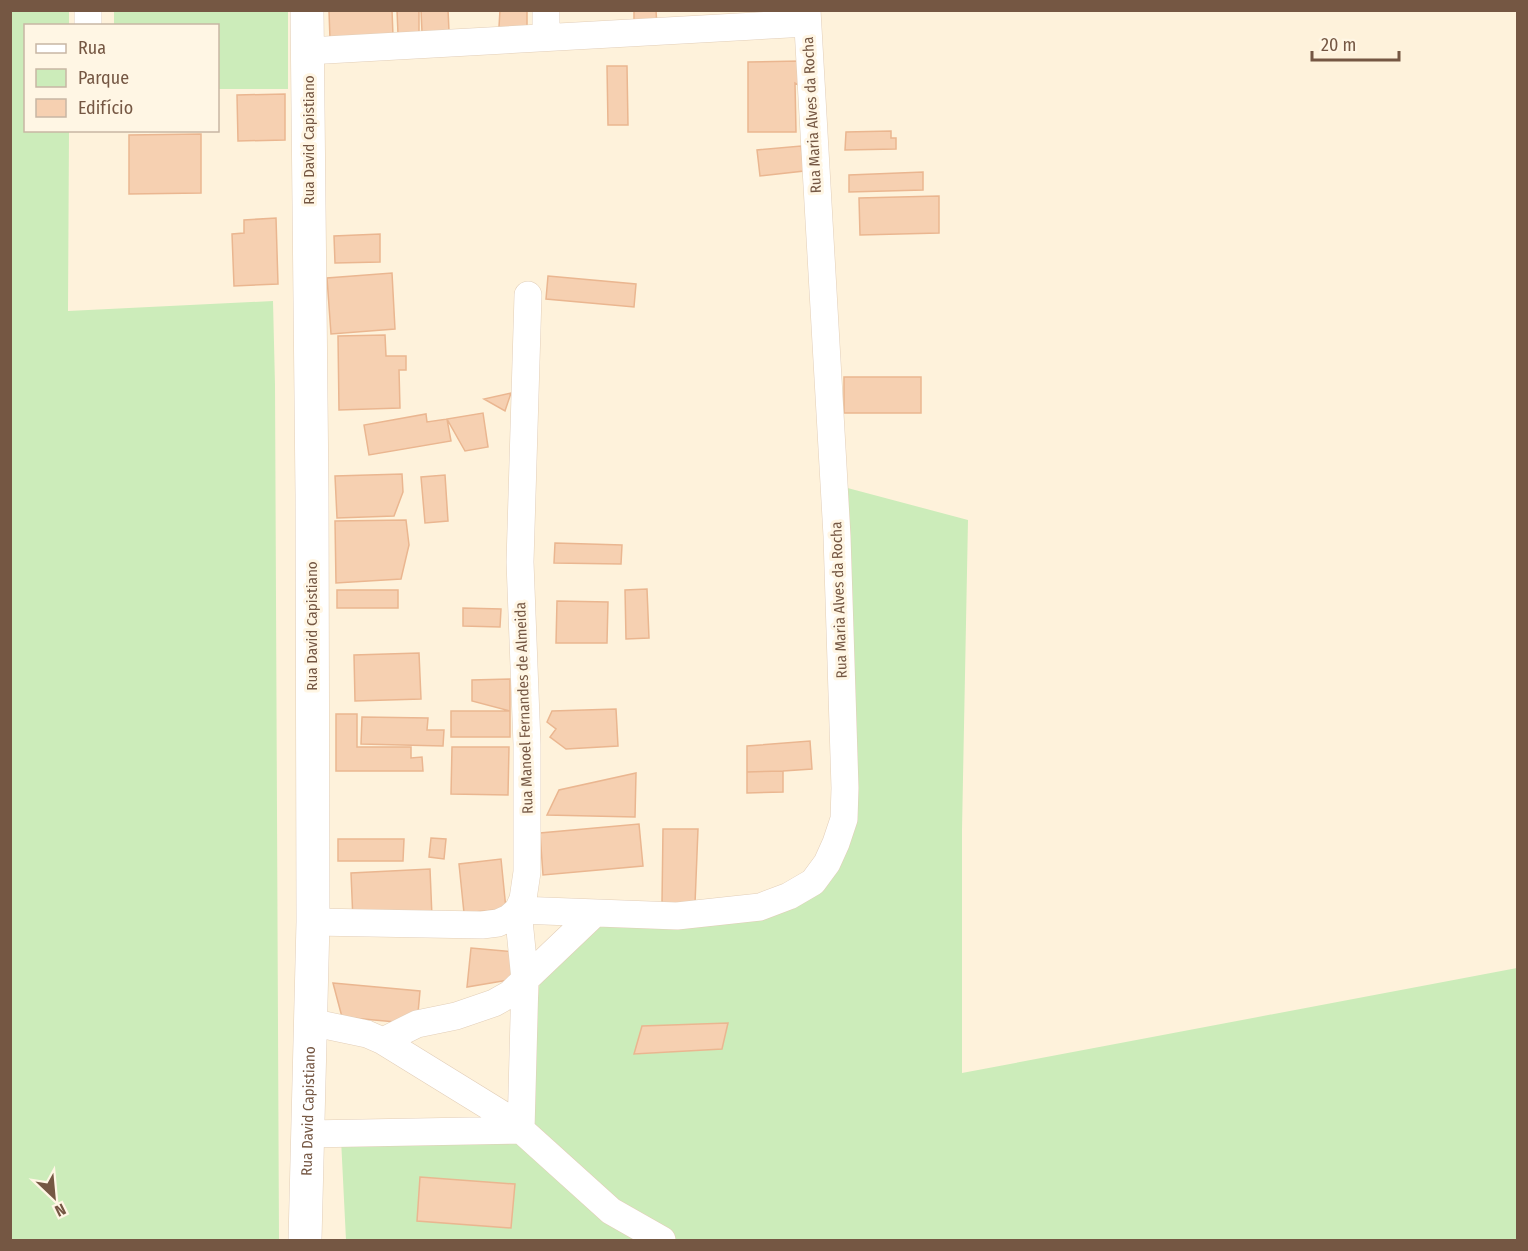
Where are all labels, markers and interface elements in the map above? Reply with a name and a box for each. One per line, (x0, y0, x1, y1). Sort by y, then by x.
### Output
legend (24, 24, 219, 132)
scale bar (1312, 24, 1399, 62)
text: 20 m (1321, 34, 1356, 56)
street label: Rua Maria Alves da Rocha (799, 36, 825, 194)
text: Rua (78, 37, 106, 59)
text: Parque (78, 67, 129, 89)
street label: Rua David Capistiano (300, 75, 318, 205)
text: Edifício (78, 97, 133, 119)
street label: Rua Maria Alves da Rocha (827, 521, 851, 679)
street label: Rua David Capistiano (303, 561, 321, 691)
street label: Rua Manoel Fernandes de Almeida (511, 602, 537, 814)
street label: Rua David Capistiano (298, 1046, 319, 1176)
north arrow (24, 1167, 84, 1227)
text: N (52, 1199, 69, 1221)

